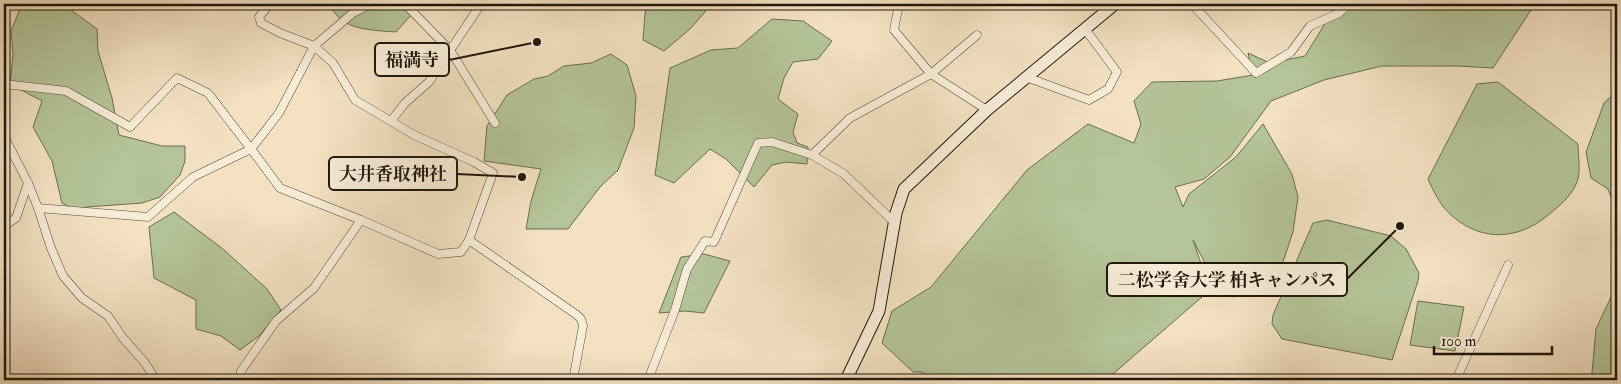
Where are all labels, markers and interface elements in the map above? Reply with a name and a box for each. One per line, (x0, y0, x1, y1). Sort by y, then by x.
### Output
callout: 福満寺 (375, 43, 449, 76)
text: 福満寺 (385, 49, 439, 72)
callout: 大井香取神社 (329, 157, 457, 190)
text: 大井香取神社 (339, 163, 447, 186)
callout: 二松学舍大学 柏キャンパス (1107, 263, 1347, 296)
text: 二松学舍大学 柏キャンパス (1118, 269, 1336, 292)
scale bar (1434, 324, 1551, 356)
text: 100 m (1441, 332, 1477, 351)

